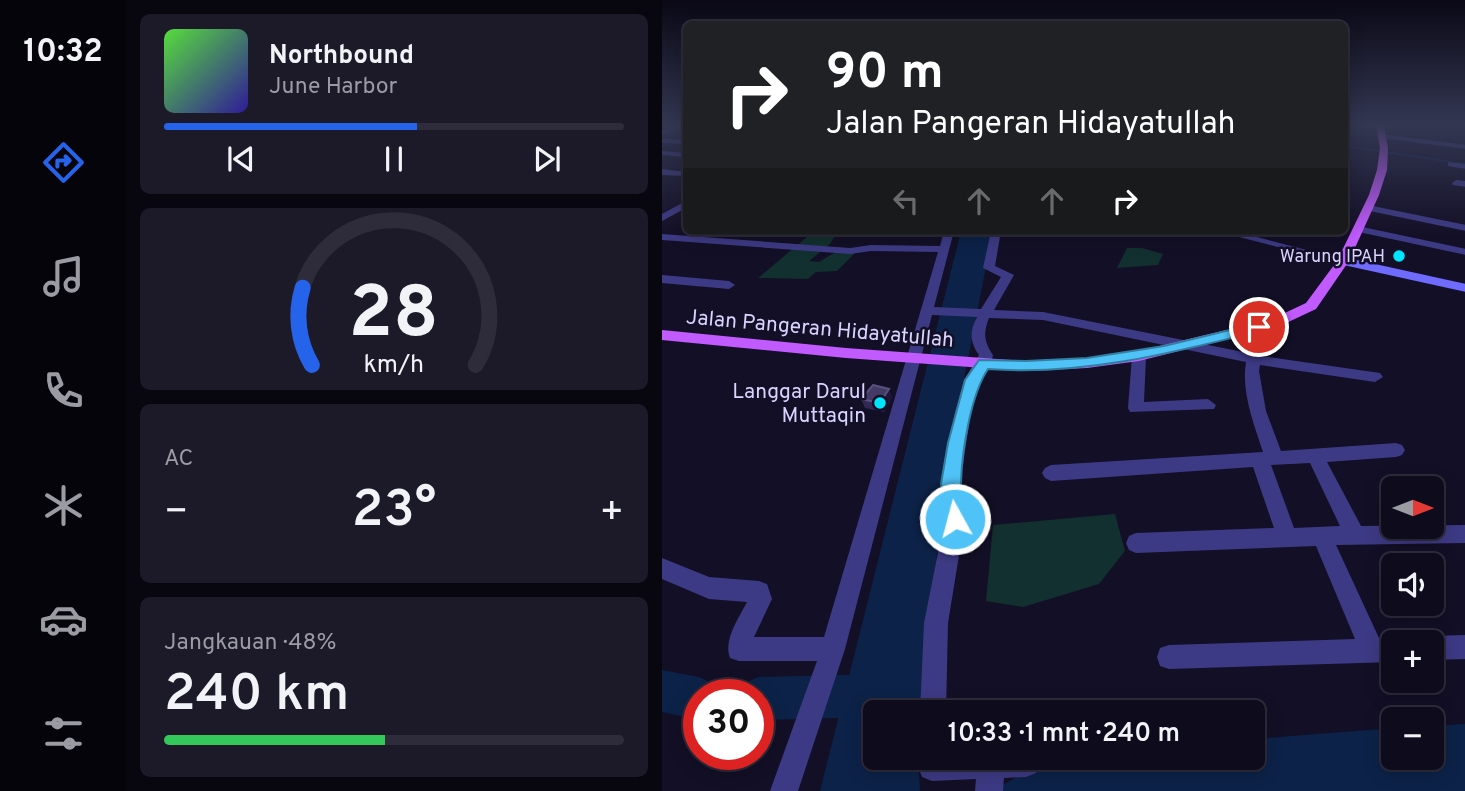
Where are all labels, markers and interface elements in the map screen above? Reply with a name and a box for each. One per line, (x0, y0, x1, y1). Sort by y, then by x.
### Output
text: 10:32 (23, 33, 103, 73)
text: Northbound (269, 40, 414, 73)
text: 90 m (826, 44, 944, 106)
icon: right (711, 49, 802, 140)
text: June Harbor (269, 73, 397, 102)
text: Jalan Pangeran Hidayatullah (826, 105, 1236, 145)
icon: directions (39, 138, 88, 187)
icon: previous (222, 140, 260, 178)
icon: pause (375, 140, 413, 178)
icon: next (528, 140, 566, 178)
icon: left (887, 182, 925, 220)
icon: ahead (960, 182, 998, 220)
icon: ahead (1033, 182, 1071, 220)
icon: right (1106, 182, 1144, 220)
place label: Warung IPAH (1280, 246, 1385, 269)
marker: Warung IPAH (1391, 248, 1407, 264)
icon: music (39, 252, 88, 301)
text: 28 (349, 271, 439, 363)
pin (1229, 297, 1289, 357)
street label: Jalan Pangeran Hidayatullah (685, 304, 955, 355)
icon: arrive (1240, 308, 1278, 346)
text: km/h (364, 349, 424, 381)
icon: phone (39, 366, 88, 415)
place label: Langgar Darul Muttaqin (732, 379, 866, 430)
marker: Langgar Darul Muttaqin (872, 395, 888, 411)
text: AC (164, 445, 193, 474)
north arrow (1381, 476, 1444, 539)
map controls (1381, 476, 1444, 770)
text: 23° (352, 479, 436, 545)
icon: climate (39, 481, 88, 530)
position arrow (918, 482, 992, 556)
text: − (164, 489, 189, 538)
text: + (599, 489, 624, 538)
button: sound (1381, 553, 1444, 616)
icon: car (39, 595, 88, 644)
text: Jangkauan · 48% (164, 629, 337, 658)
button: + (1381, 630, 1444, 693)
text: 240 km (164, 663, 349, 729)
speed limit sign: 30 (683, 679, 774, 770)
button: − (1381, 707, 1444, 770)
icon: filters (39, 709, 88, 758)
text: 10:33 · 1 mnt · 240 m (948, 718, 1180, 751)

